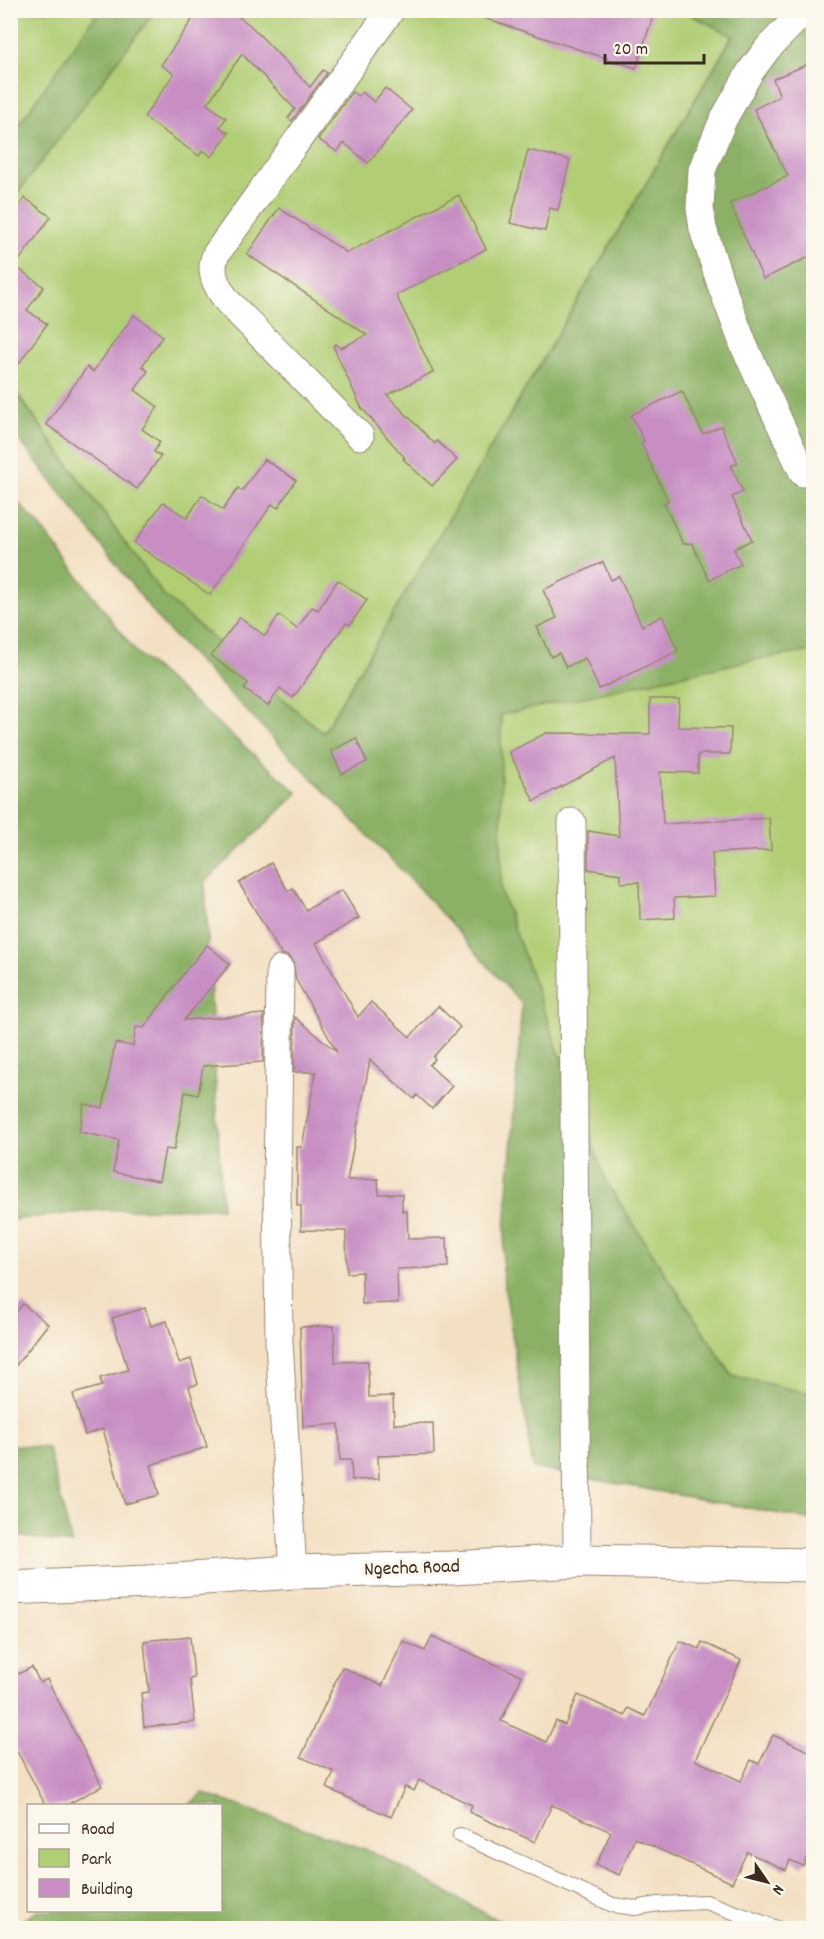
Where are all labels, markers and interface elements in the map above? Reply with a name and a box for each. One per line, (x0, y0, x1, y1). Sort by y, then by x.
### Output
scale bar (605, 27, 704, 65)
text: 20 m (614, 38, 648, 63)
street label: Ngecha Road (364, 1553, 460, 1585)
legend (27, 1804, 222, 1912)
text: Road (81, 1818, 115, 1843)
text: Park (81, 1848, 112, 1873)
north arrow (737, 1852, 797, 1912)
text: Building (81, 1878, 133, 1903)
text: N (765, 1879, 789, 1899)

